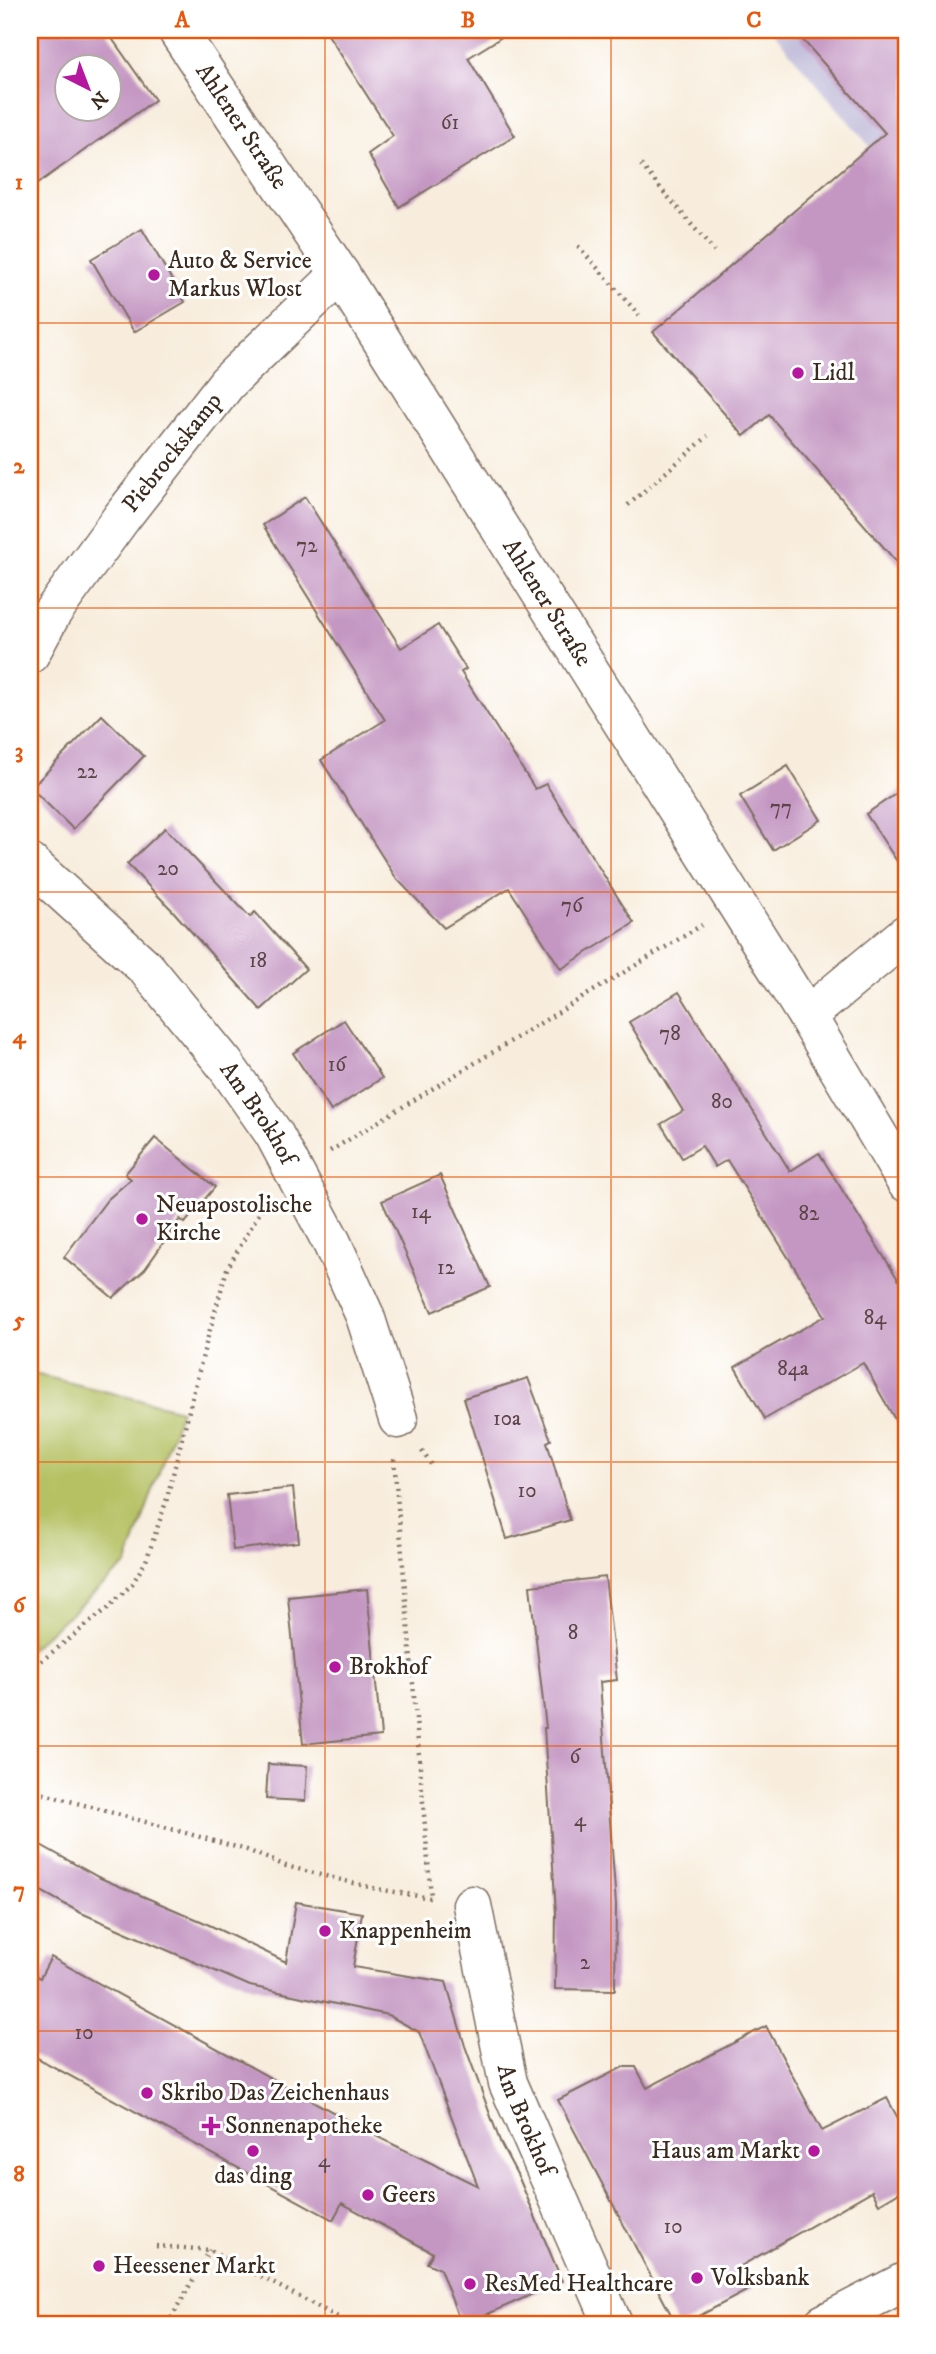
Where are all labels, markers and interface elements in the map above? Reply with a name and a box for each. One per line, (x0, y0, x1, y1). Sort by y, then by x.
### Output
text: A (174, 6, 191, 35)
text: B (461, 6, 475, 35)
text: C (746, 6, 762, 35)
north arrow (52, 52, 122, 122)
street label: Ahlener Straße (189, 58, 294, 195)
text: N (85, 86, 112, 114)
house number: 61 (441, 110, 459, 136)
text: 1 (15, 168, 23, 197)
place label: Auto & Service Markus Wlost (168, 246, 312, 304)
marker: Auto & Service Markus Wlost (146, 267, 162, 283)
place label: Lidl (812, 358, 855, 388)
marker: Lidl (790, 365, 806, 381)
street label: Piebrockskamp (116, 387, 229, 519)
text: 2 (13, 452, 25, 481)
house number: 72 (296, 533, 318, 559)
street label: Ahlener Straße (496, 533, 598, 672)
text: 3 (15, 737, 23, 766)
house number: 22 (77, 759, 98, 785)
house number: 77 (770, 795, 792, 821)
house number: 20 (157, 856, 179, 882)
house number: 76 (561, 893, 584, 919)
house number: 18 (249, 948, 267, 974)
house number: 78 (659, 1021, 681, 1047)
text: 4 (12, 1022, 27, 1051)
house number: 16 (328, 1052, 347, 1078)
street label: Am Brokhof (213, 1056, 304, 1173)
house number: 80 (711, 1089, 733, 1115)
place label: Neuapostolische Kirche (156, 1190, 312, 1248)
house number: 14 (411, 1199, 432, 1225)
house number: 82 (799, 1201, 820, 1227)
marker: Neuapostolische Kirche (134, 1211, 150, 1227)
house number: 12 (437, 1255, 456, 1281)
house number: 84 (864, 1305, 887, 1331)
text: 5 (12, 1306, 25, 1335)
house number: 84a (777, 1356, 809, 1382)
house number: 10a (493, 1406, 521, 1432)
house number: 10 (518, 1478, 536, 1504)
text: 6 (13, 1591, 27, 1620)
house number: 8 (568, 1620, 578, 1646)
place label: Brokhof (349, 1652, 432, 1682)
marker: Brokhof (327, 1659, 343, 1675)
house number: 6 (570, 1744, 582, 1770)
house number: 4 (574, 1807, 587, 1833)
text: 7 (13, 1876, 25, 1905)
place label: Knappenheim (339, 1916, 472, 1946)
marker: Knappenheim (317, 1923, 333, 1939)
house number: 2 (580, 1950, 591, 1976)
house number: 10 (75, 2020, 93, 2046)
street label: Am Brokhof (490, 2062, 563, 2183)
place label: Skribo Das Zeichenhaus (161, 2078, 389, 2108)
marker: Skribo Das Zeichenhaus (139, 2085, 155, 2101)
place label: Sonnenapotheke (225, 2111, 382, 2141)
marker: Sonnenapotheke (203, 2118, 219, 2134)
place label: Haus am Markt (651, 2136, 800, 2166)
marker: das ding (245, 2143, 261, 2159)
marker: Haus am Markt (806, 2143, 822, 2159)
house number: 4 (318, 2148, 331, 2174)
text: 8 (13, 2160, 25, 2189)
place label: das ding (214, 2161, 292, 2191)
place label: Geers (382, 2180, 436, 2210)
marker: Geers (360, 2187, 376, 2203)
house number: 10 (664, 2214, 682, 2240)
place label: Heessener Markt (113, 2251, 276, 2281)
marker: Heessener Markt (91, 2258, 107, 2274)
place label: Volksbank (710, 2263, 810, 2293)
place label: ResMed Healthcare (484, 2269, 673, 2299)
marker: Volksbank (689, 2270, 705, 2286)
marker: ResMed Healthcare (462, 2276, 478, 2292)

